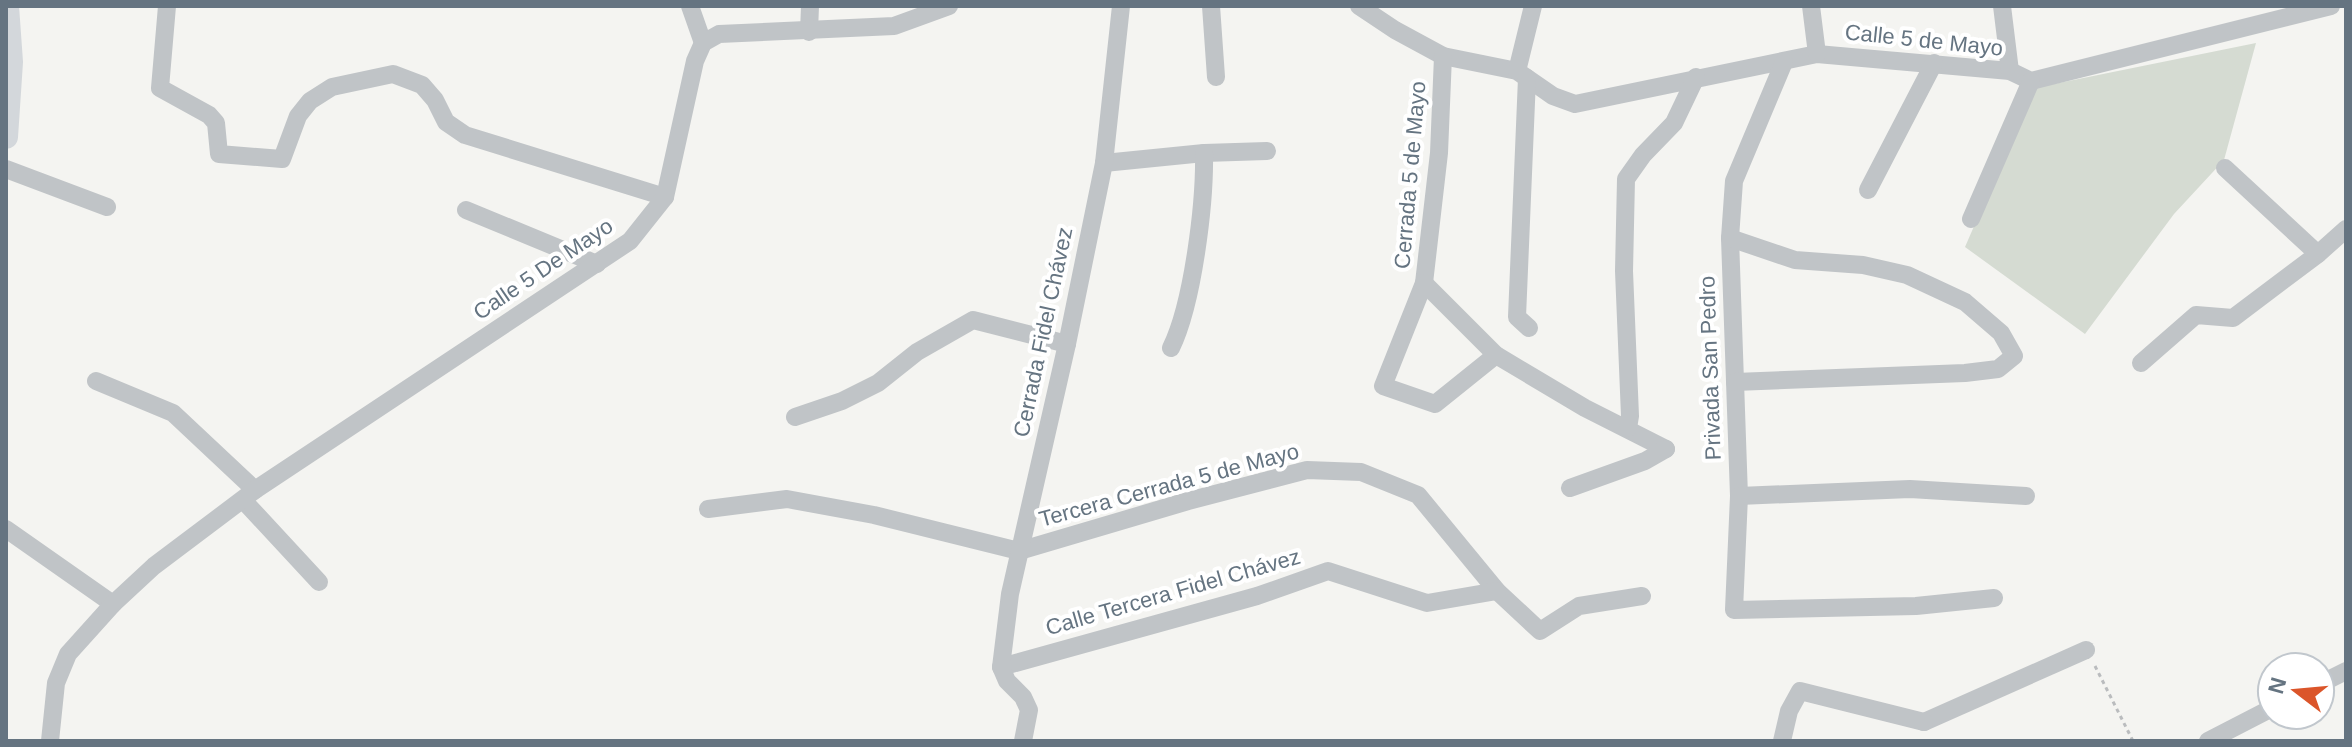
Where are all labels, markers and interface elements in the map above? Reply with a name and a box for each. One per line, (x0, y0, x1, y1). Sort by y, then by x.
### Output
street label: Calle 5 de Mayo (1844, 19, 2004, 61)
street label: Cerrada 5 de Mayo (1389, 80, 1431, 270)
street label: Calle 5 De Mayo (469, 213, 617, 325)
street label: Cerrada Fidel Chávez (1009, 225, 1077, 439)
street label: Privada San Pedro (1694, 275, 1726, 461)
street label: Tercera Cerrada 5 de Mayo (1036, 438, 1302, 532)
street label: Calle Tercera Fidel Chávez (1043, 544, 1303, 640)
north arrow (2256, 651, 2336, 731)
text: N (2263, 675, 2291, 697)

